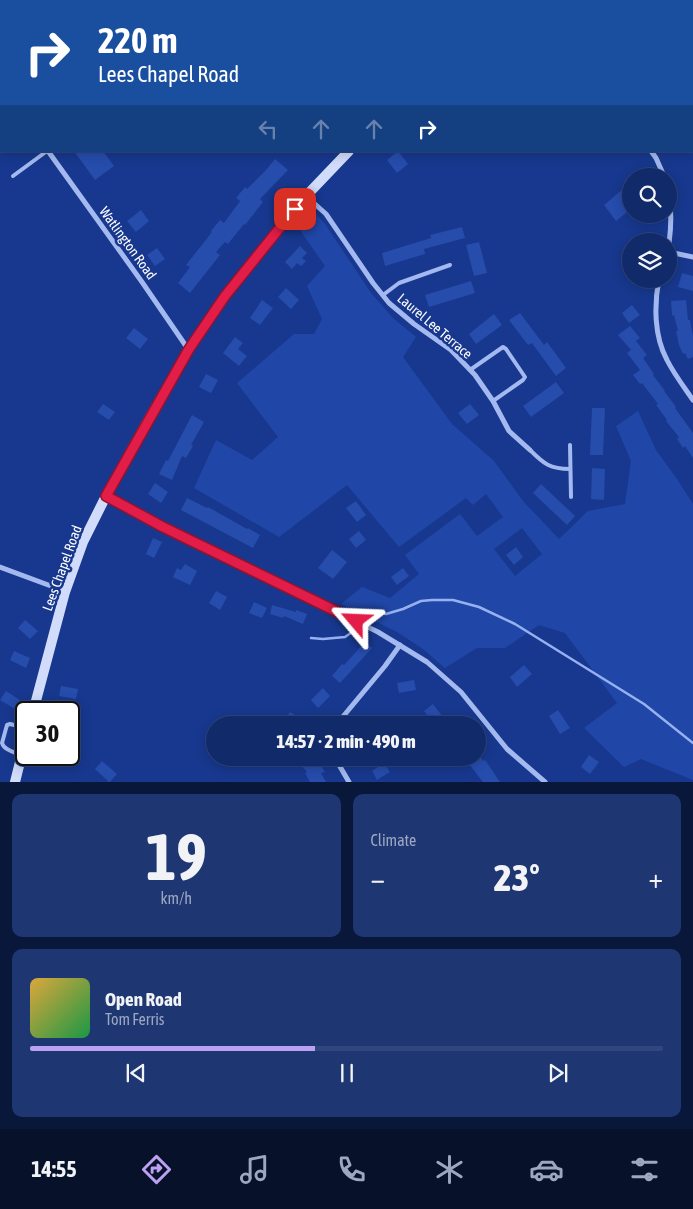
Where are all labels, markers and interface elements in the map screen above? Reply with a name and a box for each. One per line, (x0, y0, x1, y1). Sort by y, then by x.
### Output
icon: right (15, 20, 80, 85)
text: 220 m (98, 20, 177, 60)
text: Lees Chapel Road (98, 61, 239, 87)
icon: left (254, 115, 282, 143)
icon: ahead (307, 115, 335, 143)
icon: ahead (360, 115, 388, 143)
icon: right (413, 115, 441, 143)
map controls (622, 168, 677, 288)
button: search (622, 168, 677, 223)
pin (274, 188, 316, 230)
icon: arrive (281, 195, 309, 223)
street label: Watlington Road (96, 204, 160, 282)
button: layers (622, 233, 677, 288)
street label: Laurel Lee Terrace (394, 290, 476, 362)
street label: Lees Chapel Road (39, 523, 85, 613)
position arrow (329, 594, 381, 646)
speed limit sign: 30 (15, 701, 80, 766)
text: 14:57 · 2 min · 490 m (276, 730, 416, 752)
text: 19 (146, 819, 207, 894)
text: Climate (371, 831, 416, 849)
text: 23° (494, 856, 540, 899)
text: − (371, 862, 385, 894)
text: + (648, 862, 663, 894)
text: km/h (160, 889, 192, 907)
text: Open Road (105, 988, 182, 1010)
text: Tom Ferris (105, 1010, 164, 1028)
icon: previous (122, 1059, 150, 1087)
icon: pause (333, 1059, 361, 1087)
icon: next (544, 1059, 572, 1087)
icon: directions (139, 1152, 174, 1187)
icon: music (237, 1152, 272, 1187)
icon: phone (334, 1152, 369, 1187)
icon: climate (432, 1152, 467, 1187)
icon: car (529, 1152, 564, 1187)
icon: filters (627, 1152, 662, 1187)
text: 14:55 (31, 1156, 77, 1182)

